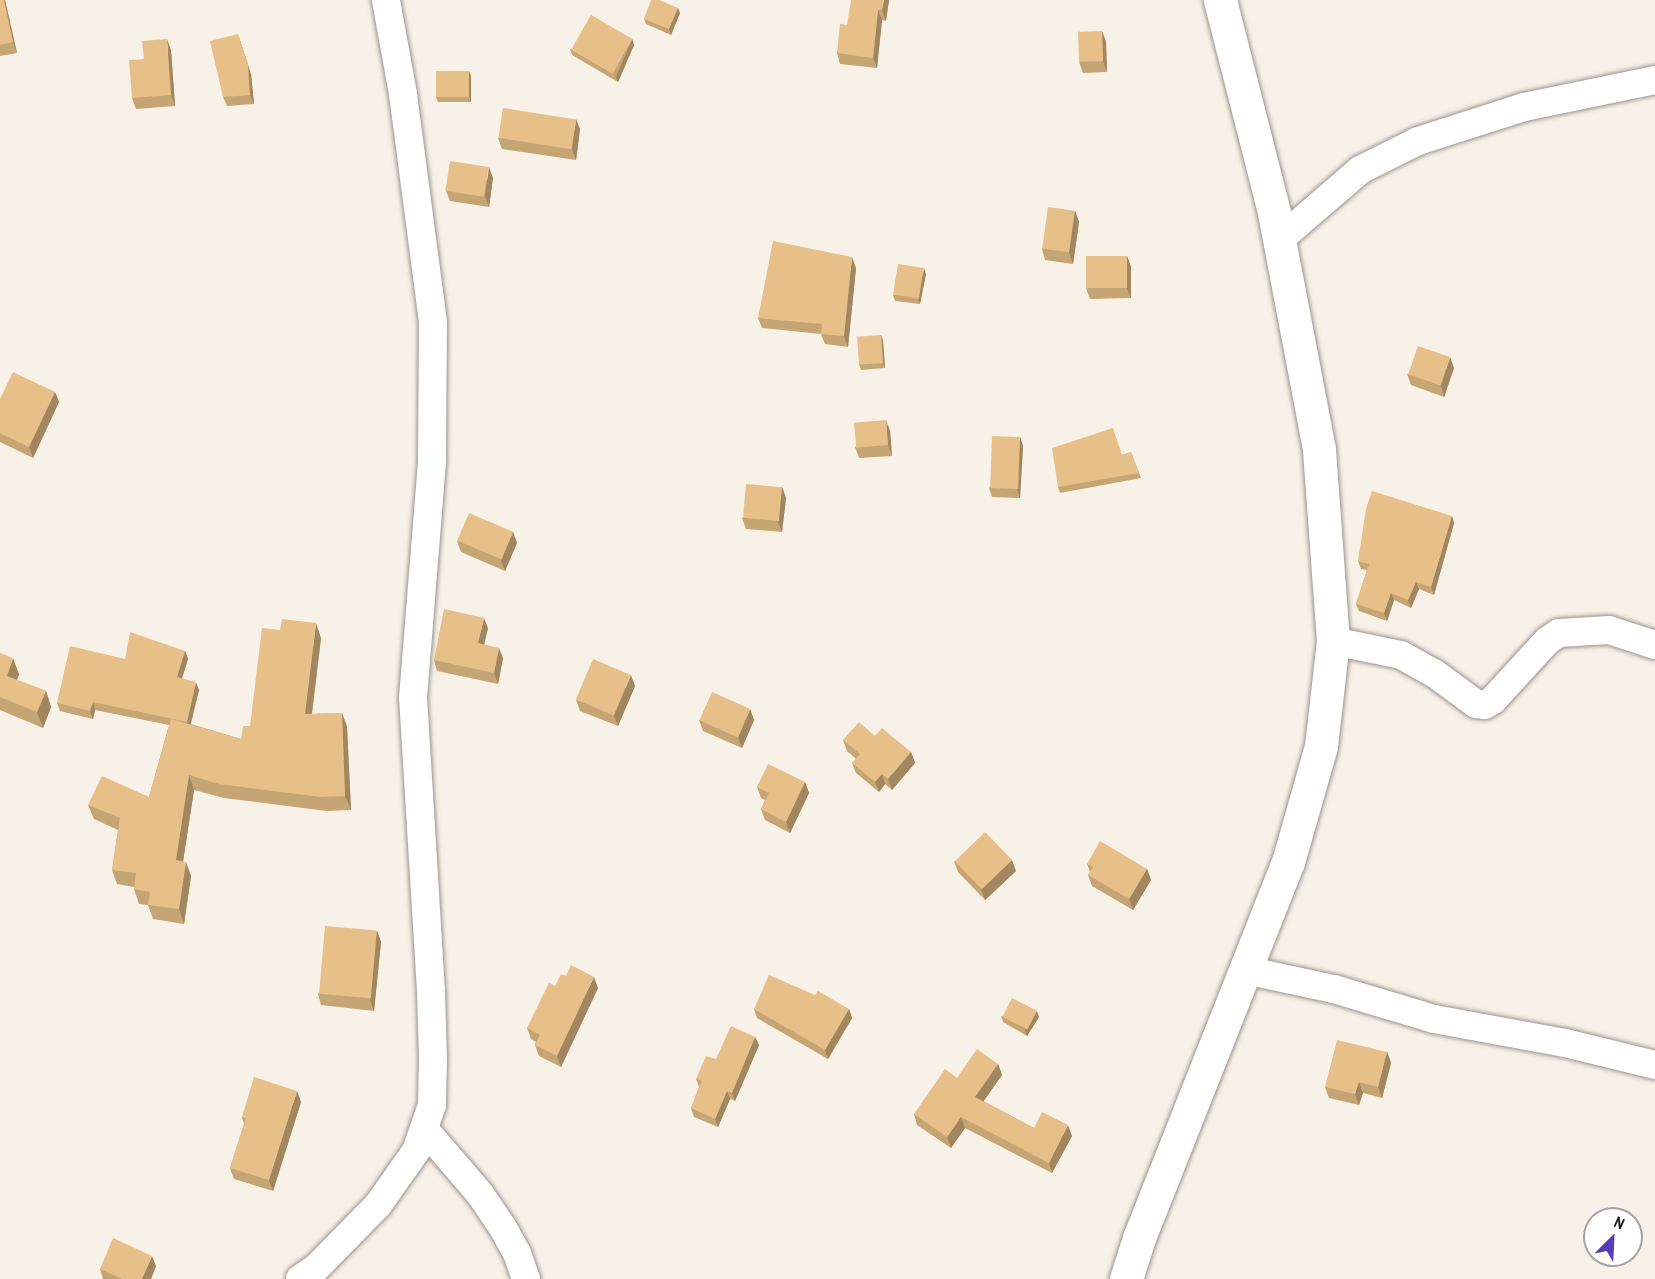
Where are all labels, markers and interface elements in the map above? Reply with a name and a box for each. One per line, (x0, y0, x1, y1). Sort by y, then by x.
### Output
north arrow (1583, 1207, 1643, 1267)
text: N (1611, 1210, 1628, 1234)

